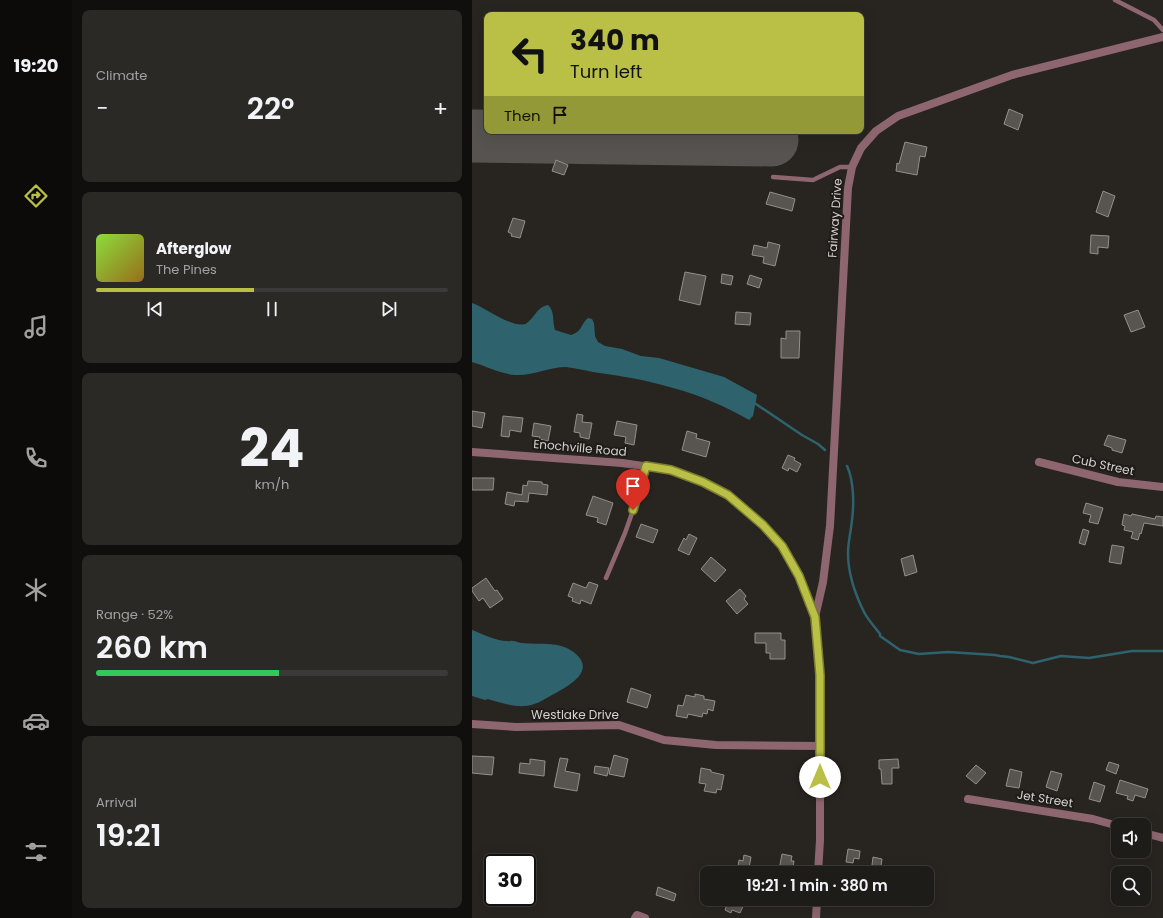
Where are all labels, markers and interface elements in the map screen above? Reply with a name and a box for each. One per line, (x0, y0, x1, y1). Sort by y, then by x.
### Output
text: 340 m (570, 21, 660, 60)
icon: left (504, 28, 556, 80)
text: 19:20 (14, 53, 58, 78)
text: Turn left (570, 59, 642, 84)
text: Climate (96, 66, 147, 85)
text: 22° (247, 87, 294, 130)
text: − (96, 93, 108, 124)
text: + (433, 93, 448, 124)
icon: arrive (549, 104, 571, 126)
text: Then (504, 105, 541, 126)
street label: Fairway Drive (823, 178, 846, 258)
icon: directions (22, 182, 50, 210)
text: Afterglow (156, 238, 231, 259)
text: The Pines (156, 260, 217, 279)
icon: previous (144, 298, 166, 320)
icon: pause (261, 298, 283, 320)
icon: next (378, 298, 400, 320)
icon: music (22, 313, 50, 341)
text: 24 (240, 412, 304, 485)
street label: Enochville Road (533, 435, 628, 460)
icon: phone (22, 444, 50, 472)
street label: Cub Street (1070, 450, 1136, 479)
pin (616, 469, 650, 510)
text: km/h (255, 475, 289, 494)
icon: arrive (622, 475, 644, 497)
icon: climate (22, 576, 50, 604)
text: Range · 52% (96, 605, 173, 624)
text: 260 km (96, 626, 208, 669)
street label: Westlake Drive (531, 706, 619, 723)
icon: car (22, 707, 50, 735)
position arrow (799, 756, 841, 798)
street label: Jet Street (1016, 786, 1074, 811)
text: Arrival (96, 793, 137, 812)
text: 19:21 (96, 814, 162, 857)
map controls (1111, 818, 1151, 906)
button: sound (1111, 818, 1151, 858)
icon: filters (22, 838, 50, 866)
speed limit sign: 30 (484, 854, 536, 906)
button: search (1111, 866, 1151, 906)
text: 19:21 · 1 min · 380 m (746, 875, 888, 896)

